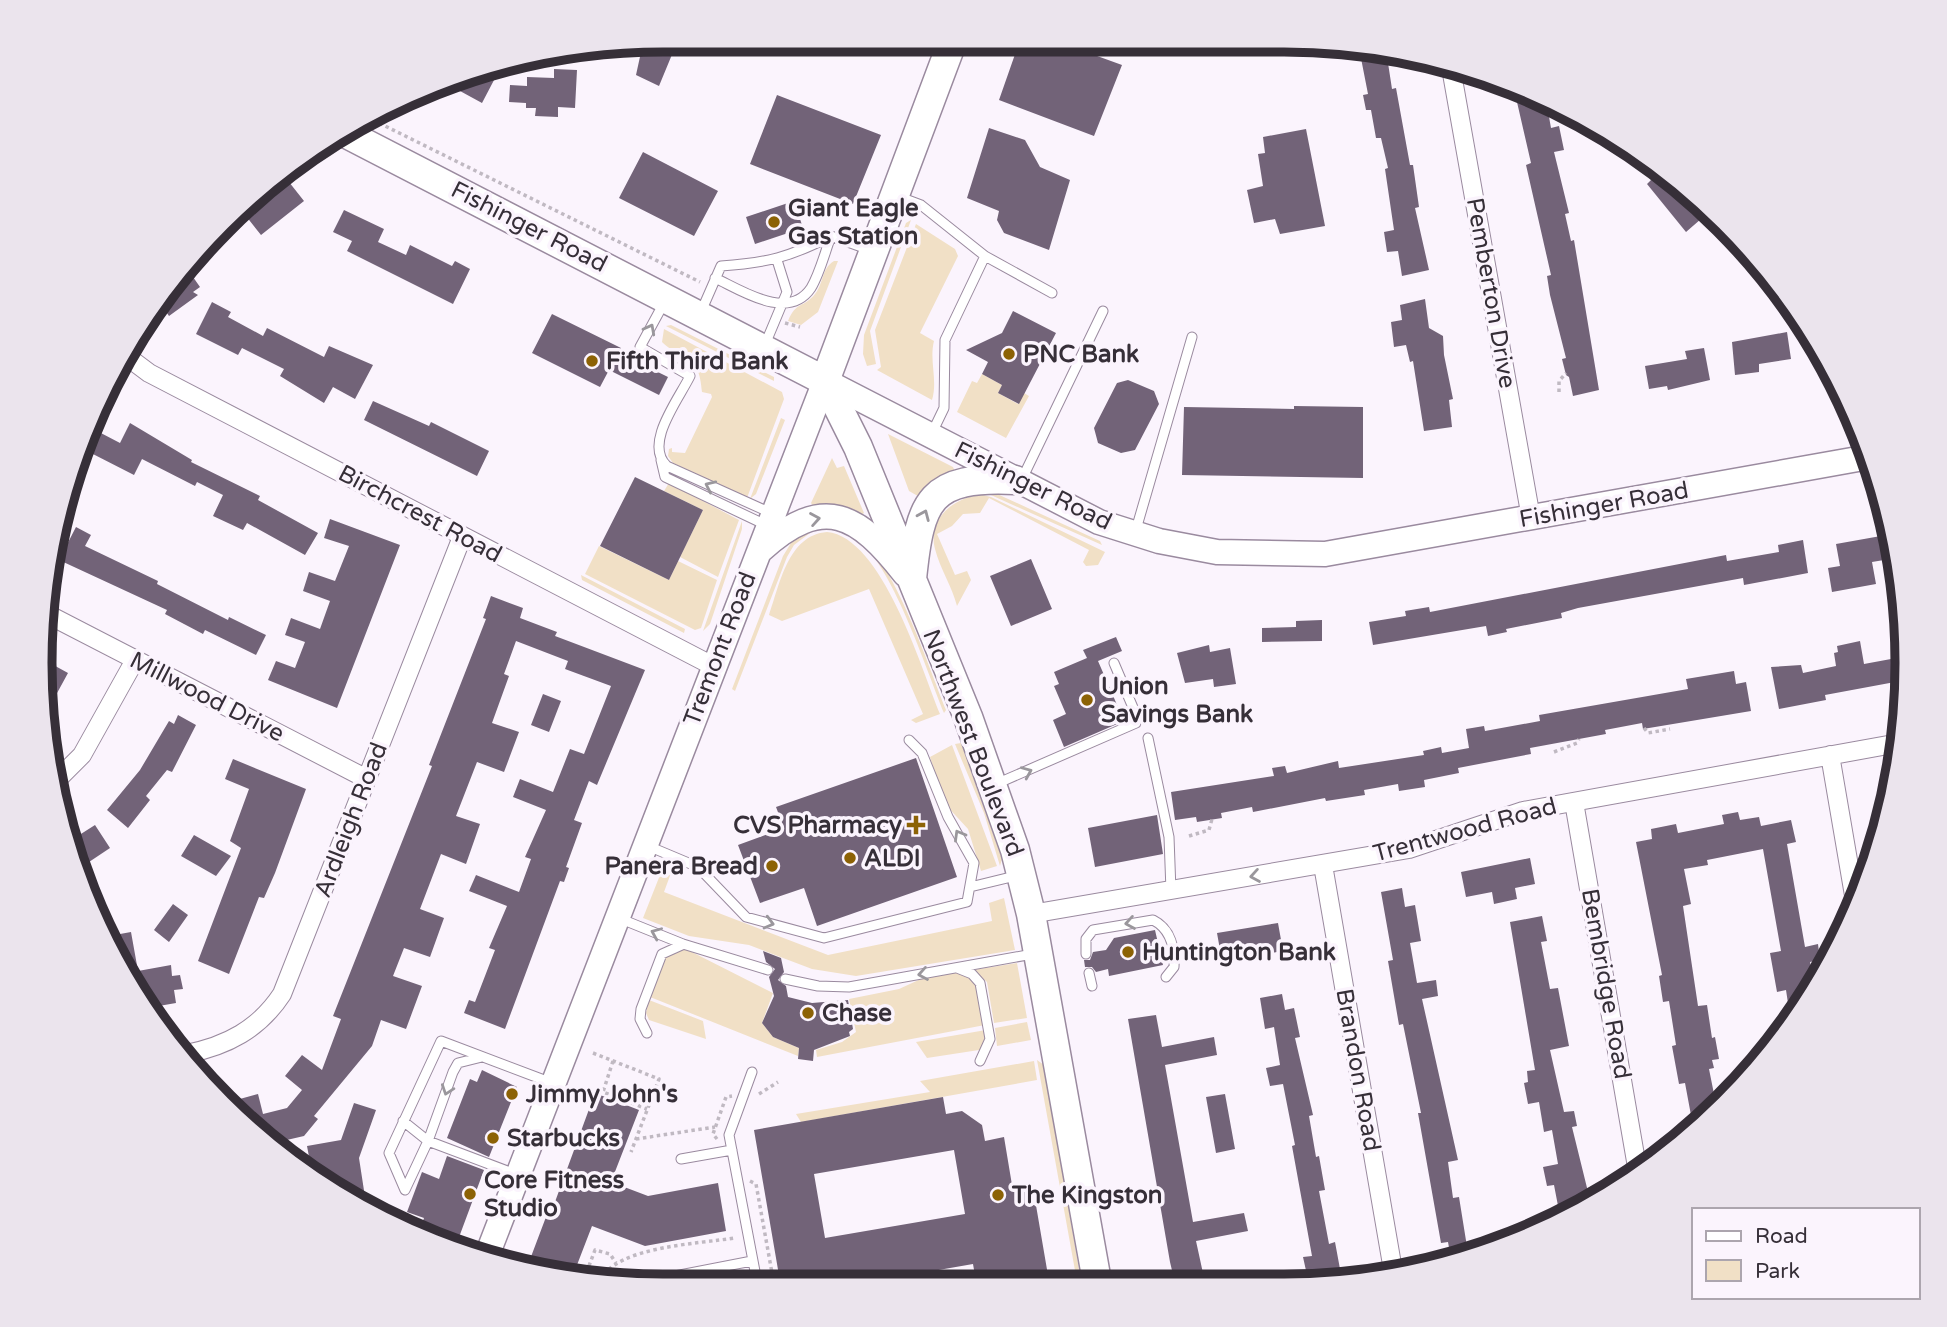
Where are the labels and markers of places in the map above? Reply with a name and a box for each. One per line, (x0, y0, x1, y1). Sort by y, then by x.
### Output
place label: Giant Eagle Gas Station (788, 194, 919, 251)
marker: Giant Eagle Gas Station (766, 214, 782, 230)
place label: PNC Bank (1023, 340, 1139, 369)
marker: PNC Bank (1001, 346, 1017, 362)
place label: Fifth Third Bank (606, 347, 788, 376)
marker: Fifth Third Bank (584, 353, 600, 369)
place label: Union Savings Bank (1101, 672, 1253, 729)
marker: Union Savings Bank (1079, 692, 1095, 708)
place label: CVS Pharmacy (733, 811, 902, 840)
marker: CVS Pharmacy (908, 817, 924, 833)
place label: ALDI (864, 844, 921, 873)
marker: ALDI (842, 850, 858, 866)
place label: Panera Bread (604, 852, 758, 881)
marker: Panera Bread (764, 858, 780, 874)
place label: Huntington Bank (1142, 938, 1336, 967)
marker: Huntington Bank (1120, 944, 1136, 960)
place label: Chase (822, 999, 892, 1028)
marker: Chase (800, 1005, 816, 1021)
place label: Jimmy John's (525, 1080, 678, 1109)
marker: Jimmy John's (504, 1086, 520, 1102)
place label: Starbucks (507, 1124, 620, 1153)
marker: Starbucks (485, 1130, 501, 1146)
place label: Core Fitness Studio (484, 1166, 624, 1223)
place label: The Kingston (1011, 1181, 1162, 1210)
marker: Core Fitness Studio (462, 1186, 478, 1202)
marker: The Kingston (990, 1187, 1006, 1203)

